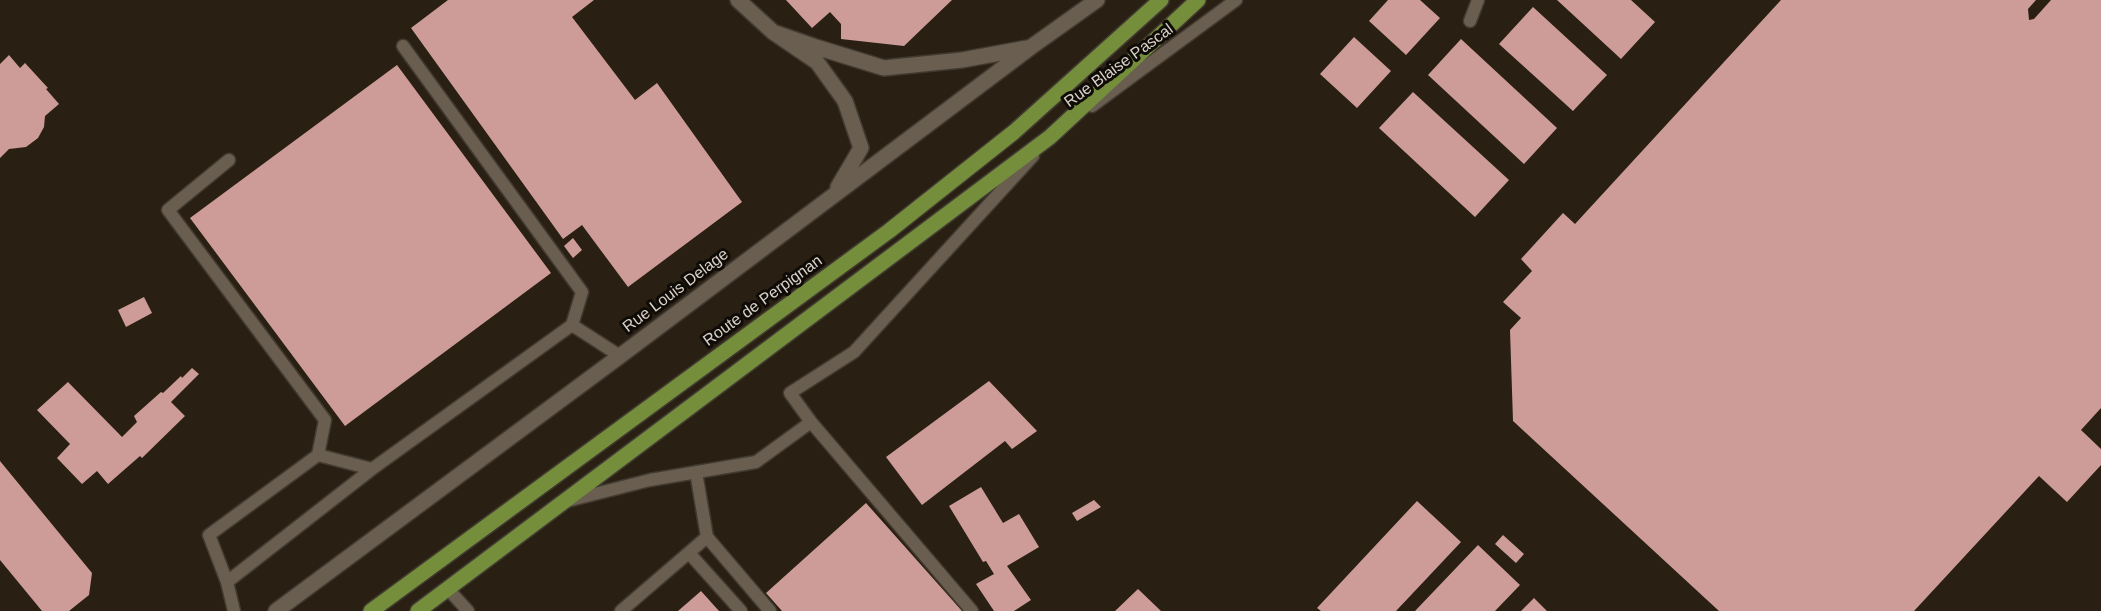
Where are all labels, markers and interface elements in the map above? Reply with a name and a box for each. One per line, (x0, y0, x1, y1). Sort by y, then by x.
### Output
street label: Rue Blaise Pascal (1061, 20, 1177, 112)
street label: Rue Louis Delage (619, 245, 733, 337)
street label: Route de Perpignan (700, 251, 826, 351)

